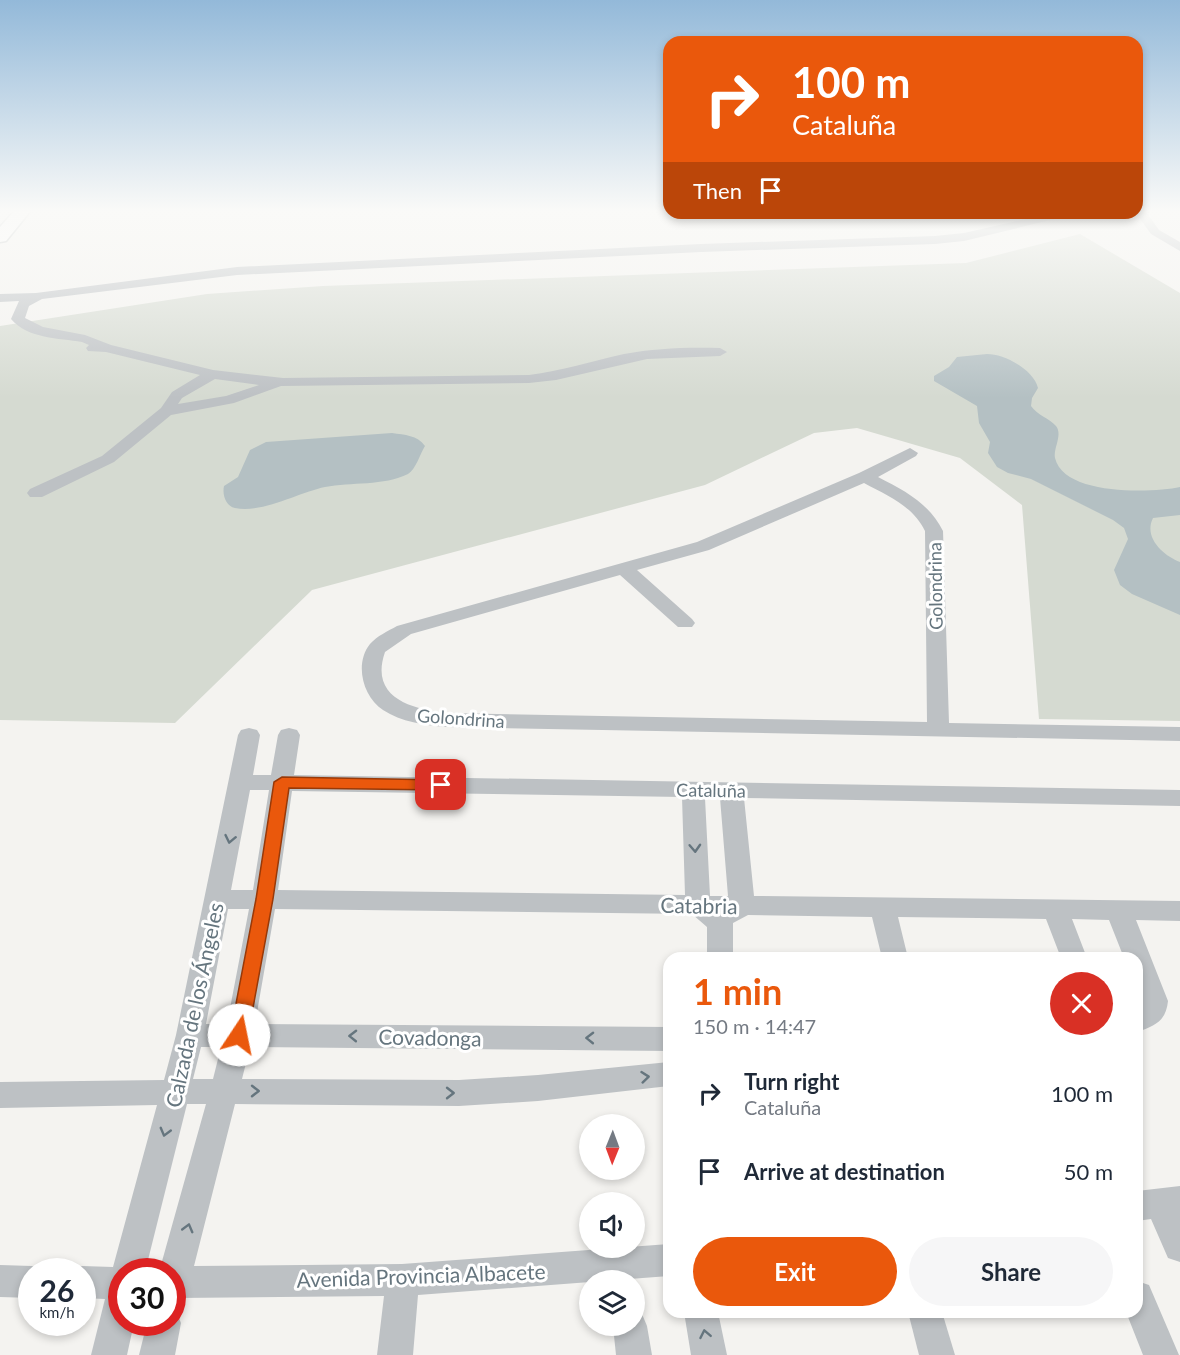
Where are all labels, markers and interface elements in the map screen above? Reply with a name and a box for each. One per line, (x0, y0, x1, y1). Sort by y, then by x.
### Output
text: 100 m (792, 57, 910, 107)
icon: right (693, 60, 771, 138)
text: Cataluña (792, 108, 896, 141)
icon: arrive (754, 174, 787, 207)
text: Then (693, 177, 742, 204)
street label: Golondrina (923, 542, 947, 630)
street label: Golondrina (416, 704, 506, 732)
pin (415, 759, 466, 810)
icon: arrive (424, 768, 457, 801)
street label: Cataluña (676, 778, 746, 802)
one-way arrow (224, 834, 237, 844)
one-way arrow (689, 843, 702, 852)
street label: Catabria (660, 892, 738, 918)
street label: Calzada de los Ángeles (160, 900, 228, 1110)
text: 1 min (693, 969, 782, 1013)
button: close (1050, 972, 1113, 1035)
position arrow (207, 1003, 271, 1067)
text: 150 m · 14:47 (693, 1014, 816, 1038)
street label: Covadonga (378, 1024, 482, 1050)
one-way arrow (348, 1030, 357, 1042)
one-way arrow (585, 1032, 594, 1044)
text: Turn right (744, 1068, 839, 1095)
one-way arrow (640, 1071, 649, 1084)
icon: right (693, 1077, 726, 1110)
text: 100 m (1051, 1080, 1113, 1107)
one-way arrow (251, 1085, 260, 1097)
one-way arrow (446, 1087, 455, 1099)
text: Cataluña (744, 1095, 821, 1119)
north arrow (579, 1114, 645, 1180)
map controls (579, 1114, 645, 1336)
one-way arrow (160, 1127, 173, 1137)
icon: arrive (693, 1155, 726, 1188)
text: Arrive at destination (744, 1158, 945, 1185)
text: 50 m (1064, 1158, 1113, 1185)
button: sound (579, 1192, 645, 1258)
one-way arrow (180, 1223, 193, 1233)
button: Exit (693, 1237, 897, 1306)
button: Share (909, 1237, 1113, 1306)
speed limit sign: 30 (108, 1258, 186, 1336)
street label: Avenida Provincia Albacete (296, 1258, 546, 1292)
button: layers (579, 1270, 645, 1336)
text: 26 (40, 1272, 74, 1308)
text: km/h (39, 1303, 75, 1321)
one-way arrow (699, 1329, 712, 1339)

